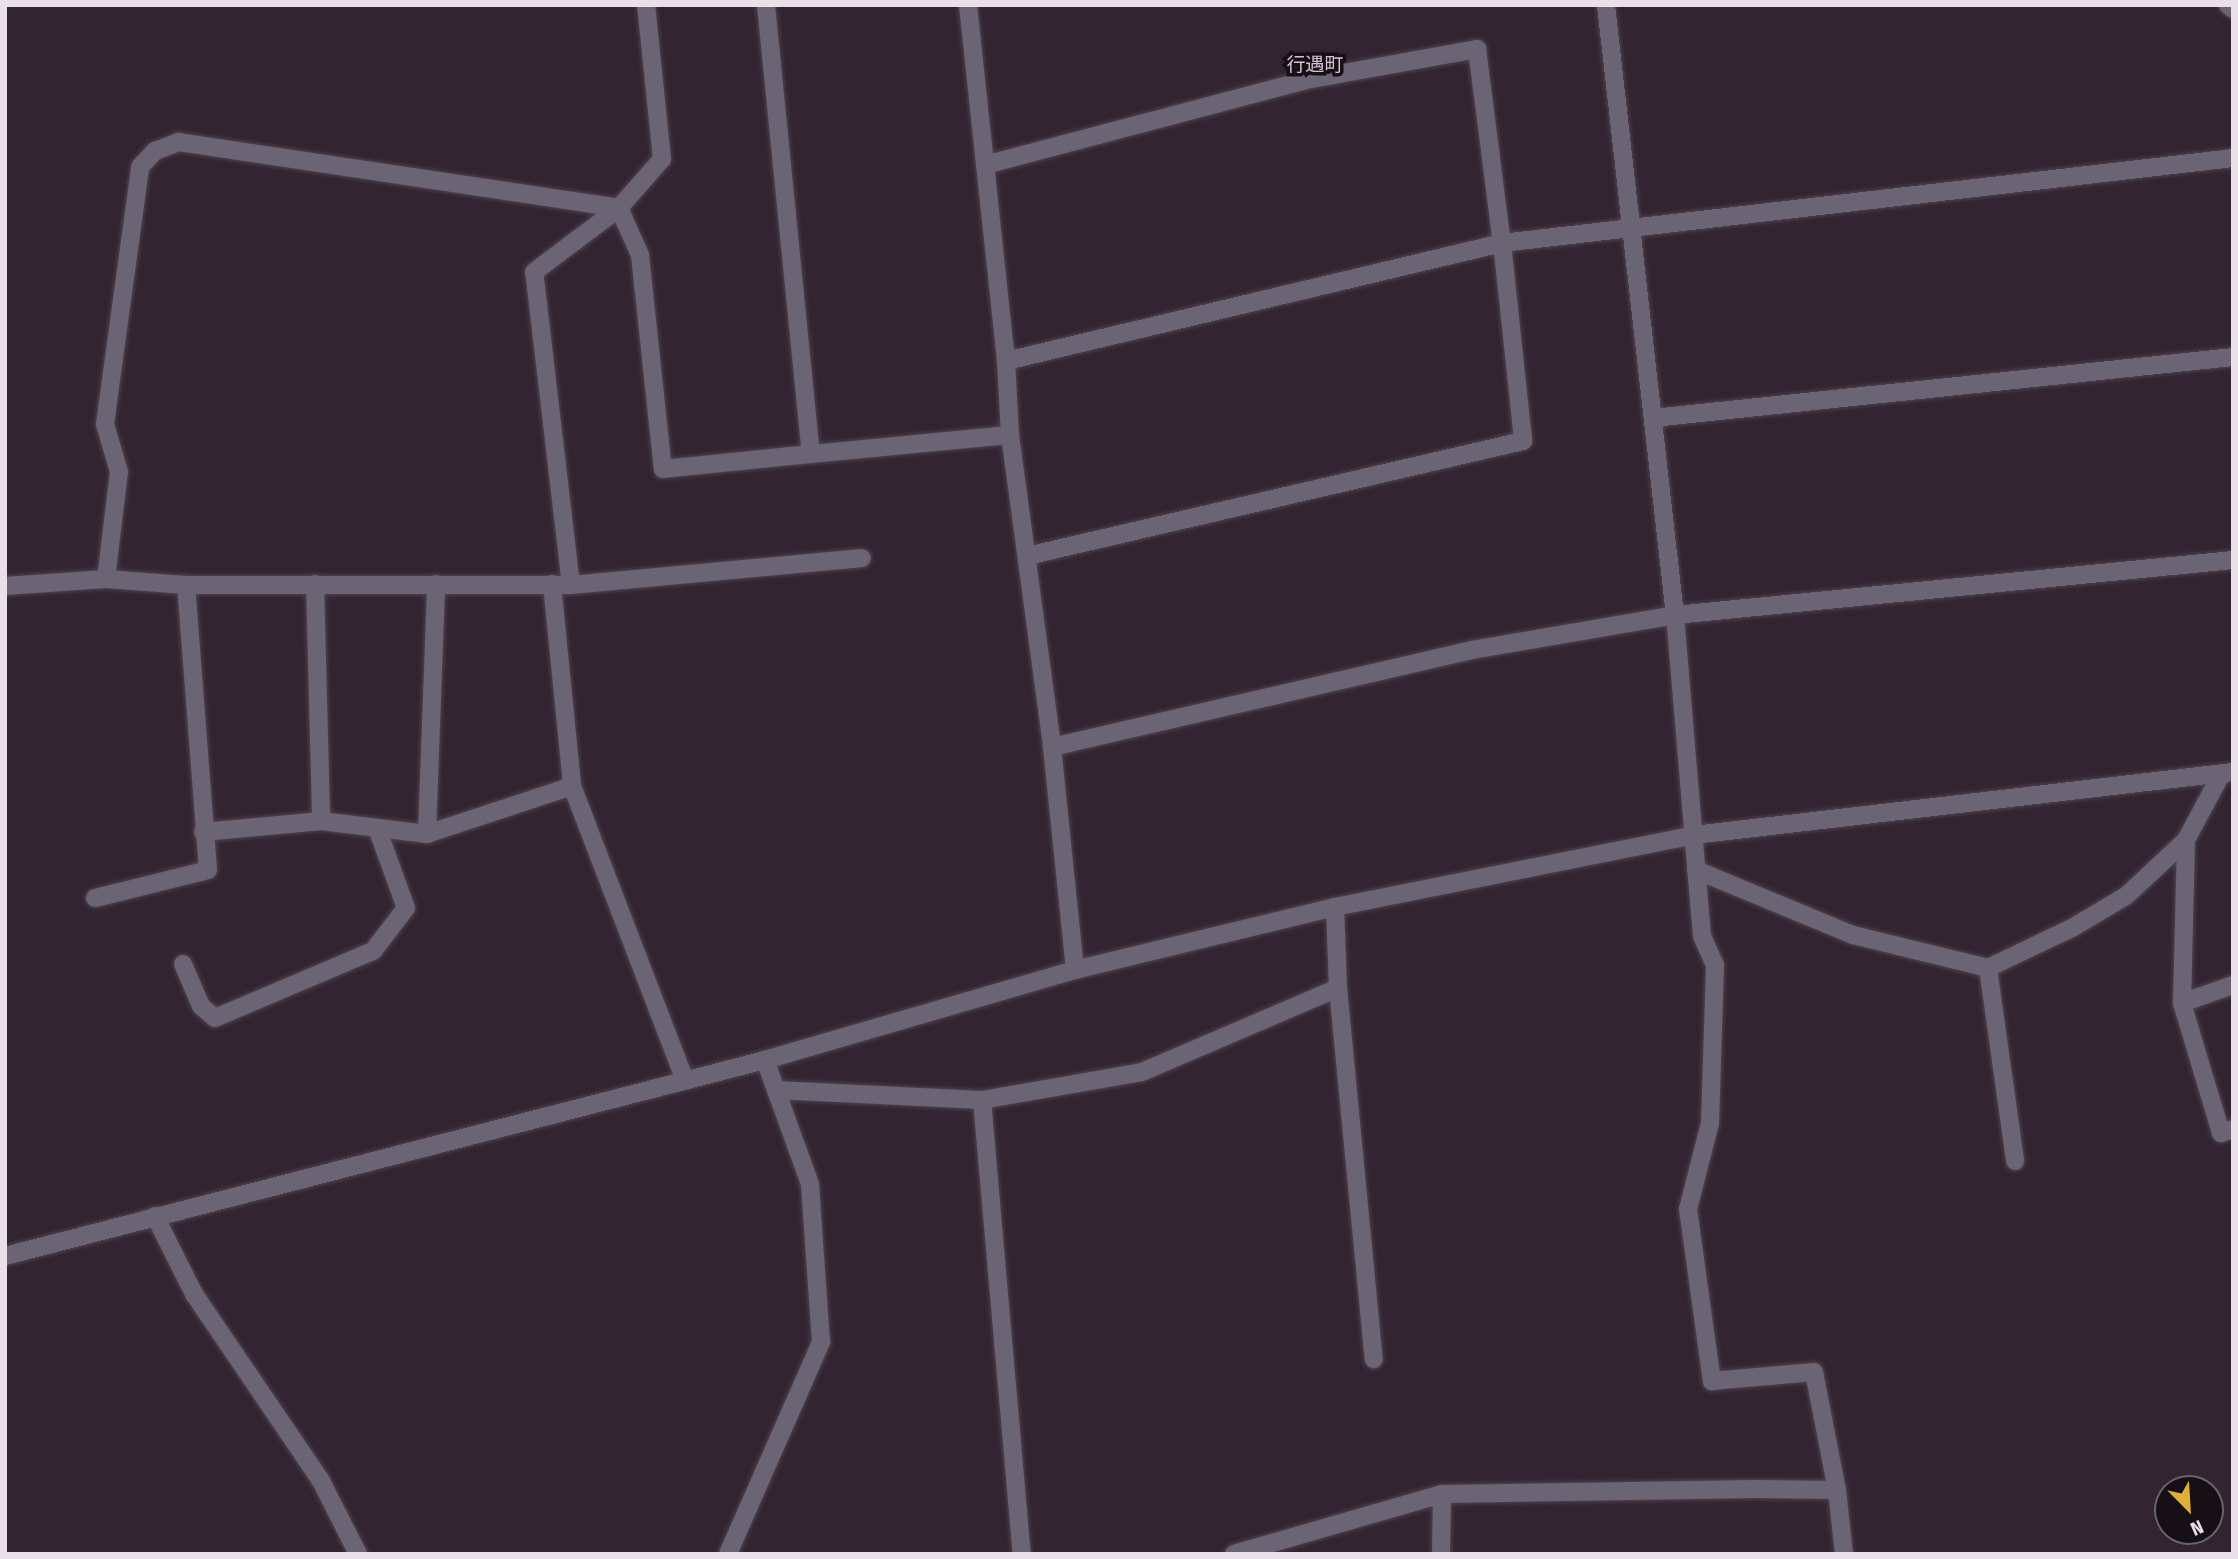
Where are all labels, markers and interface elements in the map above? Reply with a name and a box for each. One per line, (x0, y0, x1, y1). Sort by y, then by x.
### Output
district label: 行遇町 (1287, 54, 1343, 76)
north arrow (2154, 1475, 2224, 1545)
text: N (2187, 1515, 2207, 1541)

